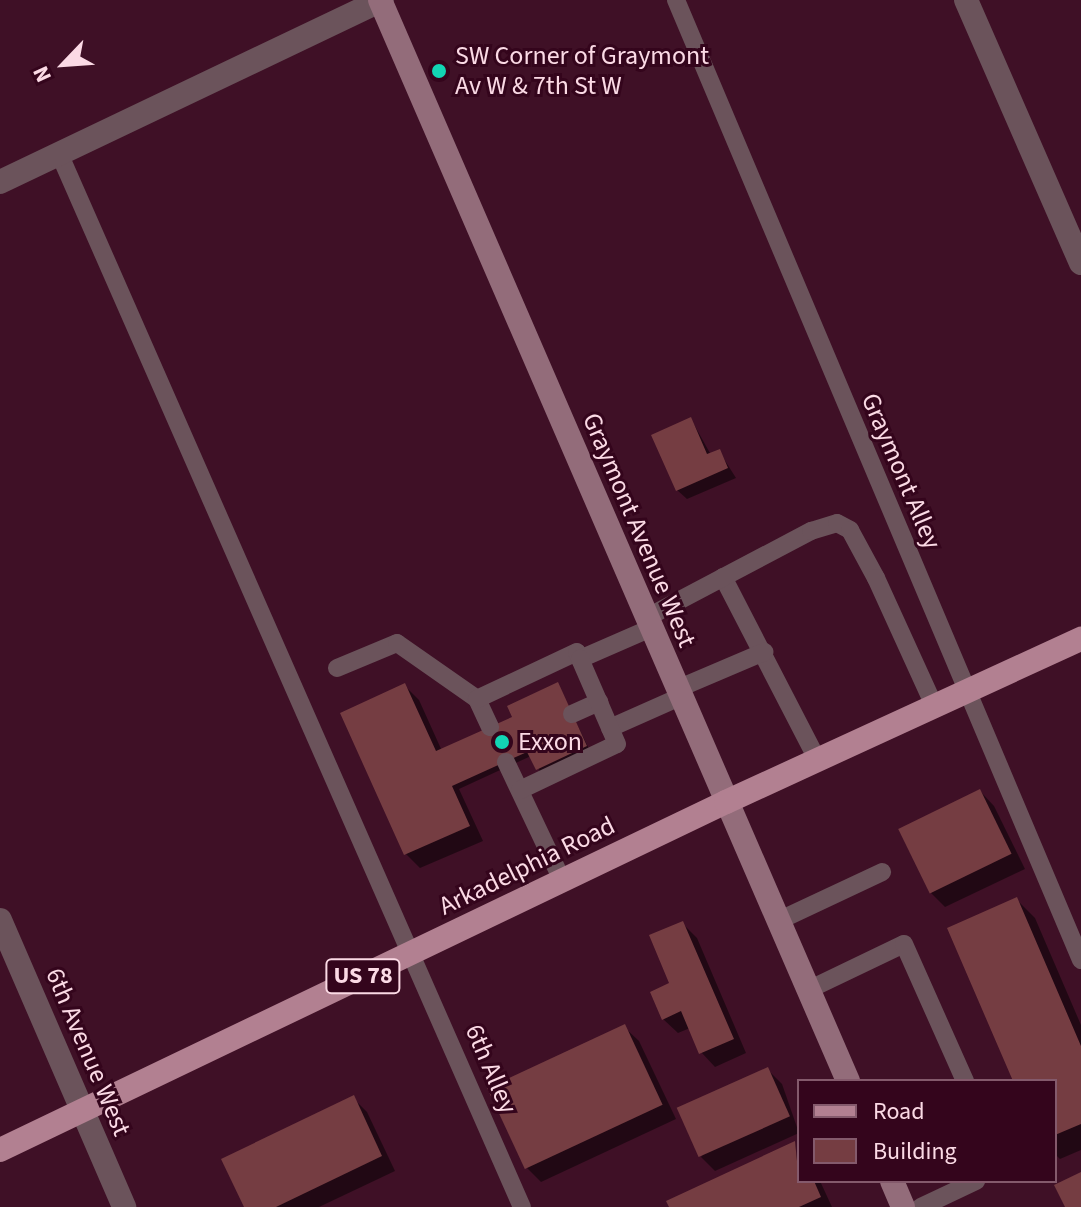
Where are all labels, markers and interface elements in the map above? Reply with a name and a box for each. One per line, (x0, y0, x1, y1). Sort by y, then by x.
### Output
north arrow (24, 24, 104, 104)
place label: SW Corner of Graymont Av W & 7th St W (455, 40, 709, 102)
text: N (25, 61, 60, 88)
marker: SW Corner of Graymont Av W & 7th St W (430, 62, 448, 80)
street label: Graymont Alley (854, 388, 948, 554)
street label: Graymont Avenue West (576, 408, 702, 652)
place label: Exxon (518, 726, 582, 758)
marker: Exxon (493, 733, 511, 751)
street label: Arkadelphia Road (434, 810, 620, 922)
road number: US 78 (325, 956, 401, 996)
street label: 6th Avenue West (39, 964, 137, 1140)
street label: 6th Alley (458, 1020, 524, 1118)
legend (797, 1079, 1057, 1183)
text: Road (873, 1094, 925, 1129)
text: Building (873, 1134, 957, 1169)

